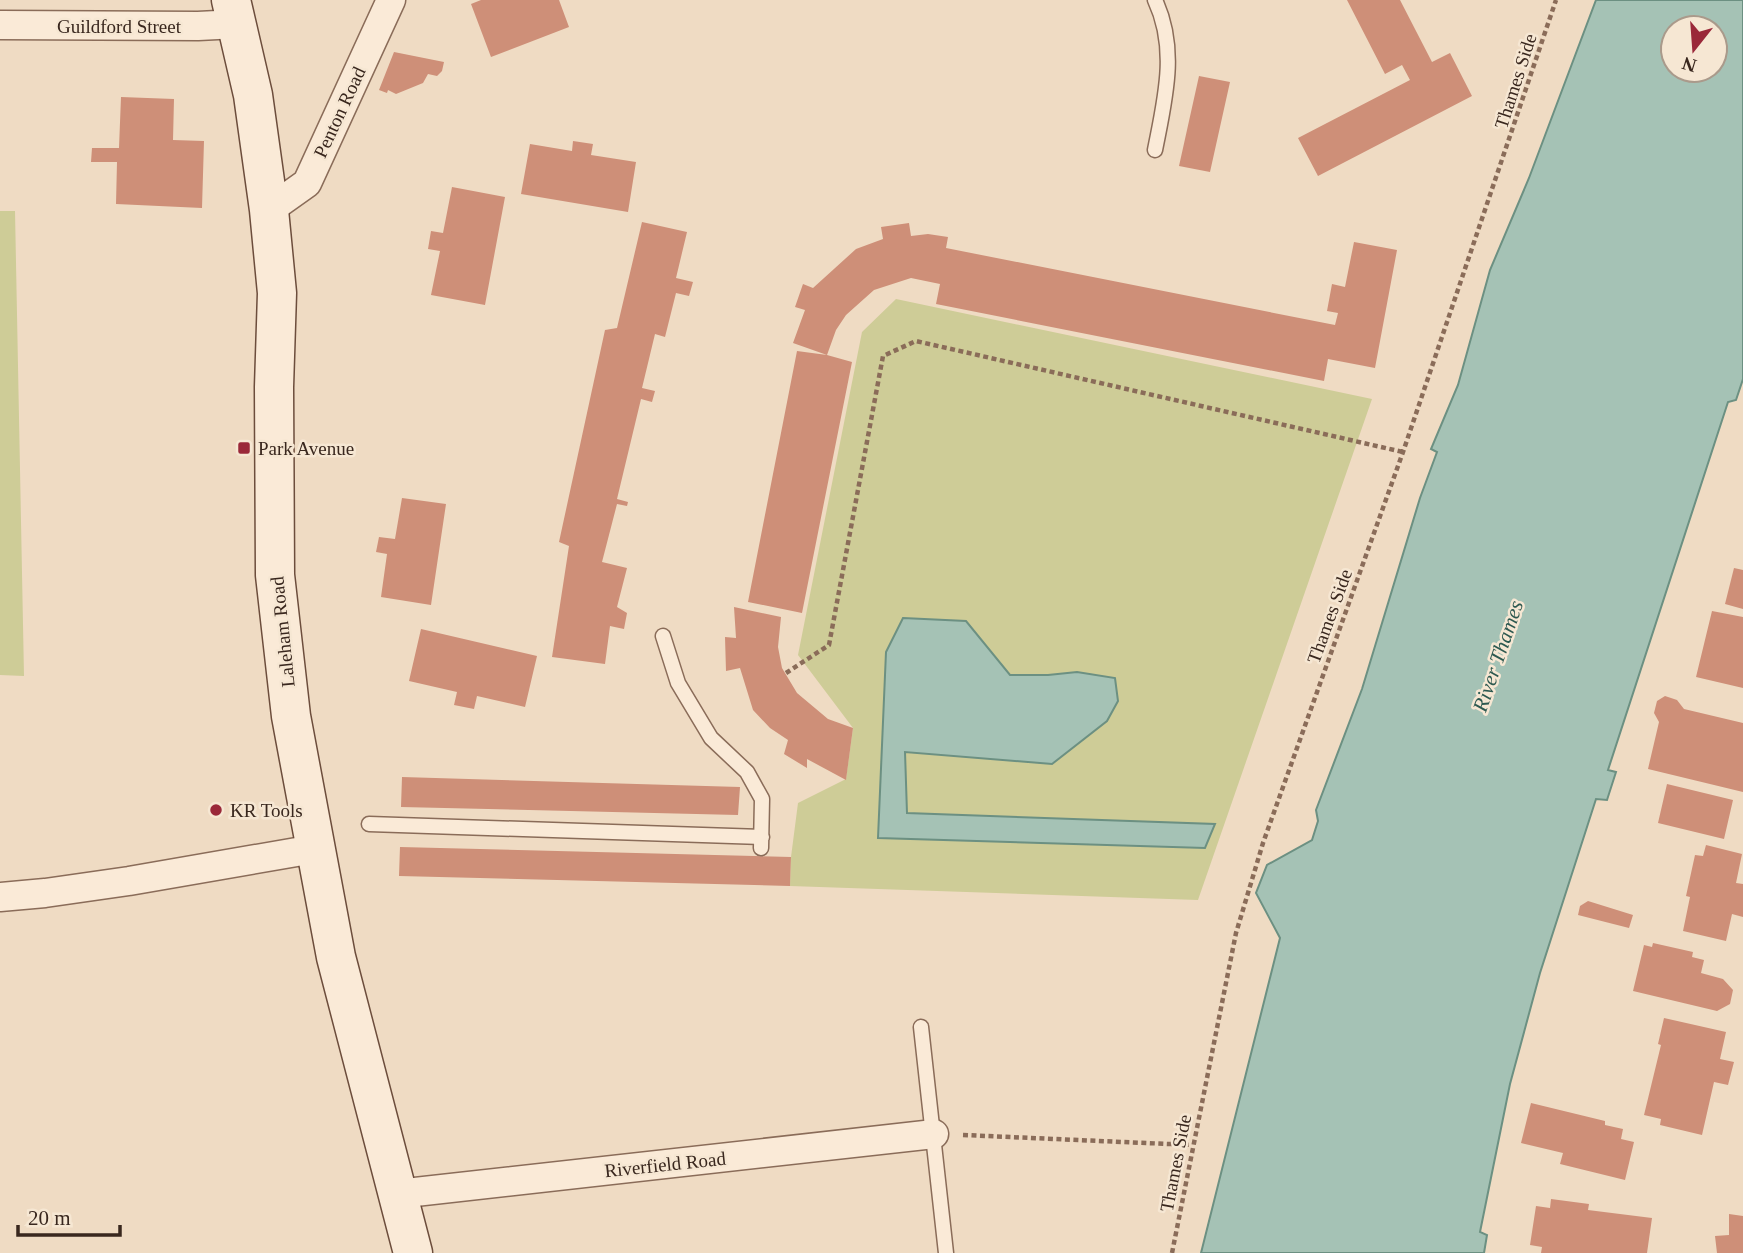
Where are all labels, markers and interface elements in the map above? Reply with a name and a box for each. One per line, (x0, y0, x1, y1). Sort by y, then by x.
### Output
north arrow (1659, 14, 1729, 84)
street label: Guildford Street (57, 16, 182, 37)
street label: Thames Side (1490, 31, 1541, 131)
text: N (1679, 53, 1699, 77)
street label: Penton Road (309, 63, 370, 161)
place label: Park Avenue (258, 438, 354, 459)
marker: Park Avenue (236, 440, 252, 456)
street label: Thames Side (1303, 566, 1356, 666)
street label: Laleham Road (266, 575, 299, 688)
water label: River Thames (1467, 597, 1528, 716)
place label: KR Tools (230, 800, 303, 821)
marker: KR Tools (208, 802, 224, 818)
street label: Thames Side (1156, 1113, 1195, 1214)
street label: Riverfield Road (603, 1148, 727, 1181)
scale bar (18, 1194, 119, 1238)
text: 20 m (28, 1206, 71, 1230)

